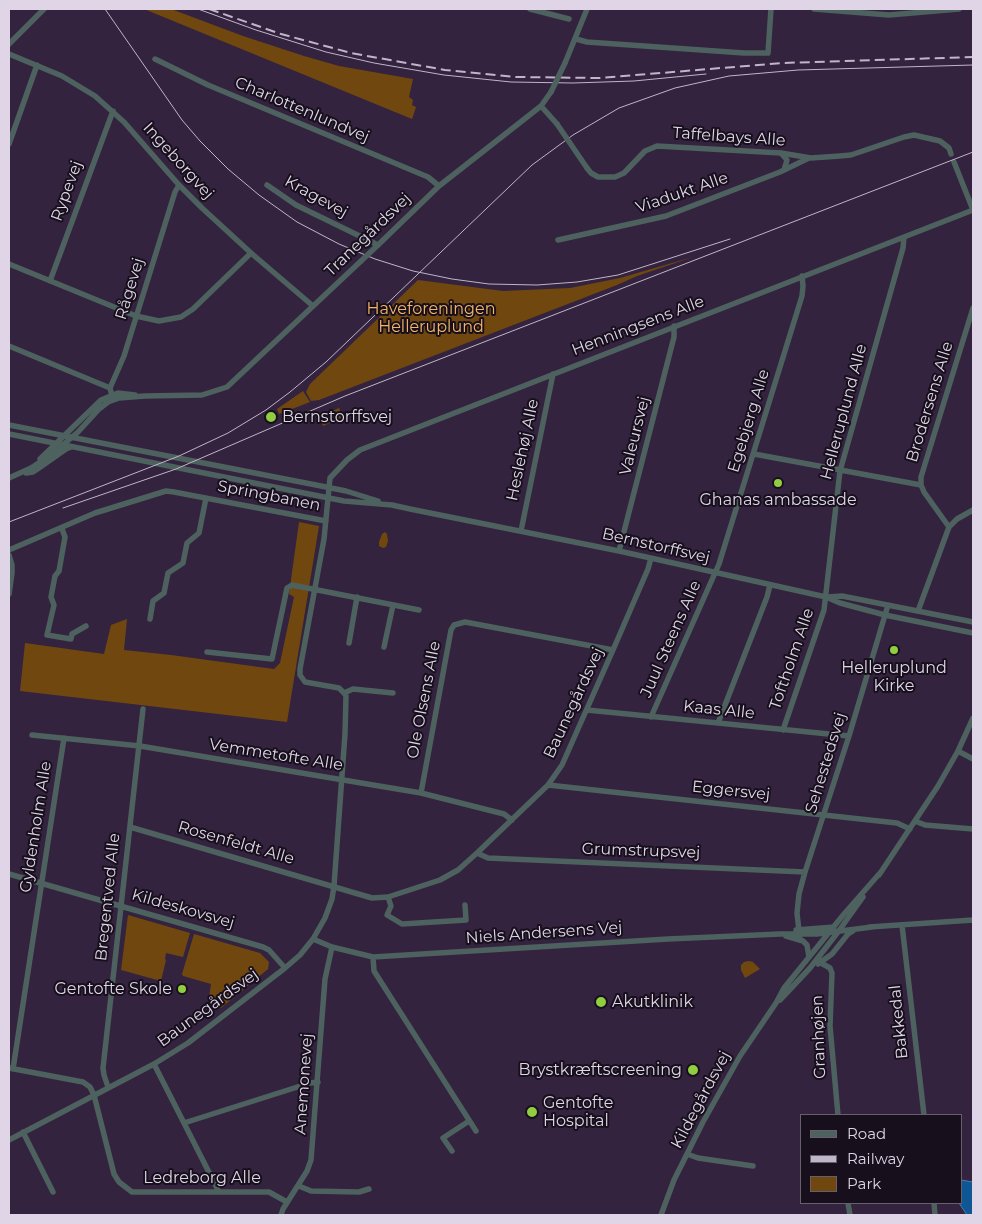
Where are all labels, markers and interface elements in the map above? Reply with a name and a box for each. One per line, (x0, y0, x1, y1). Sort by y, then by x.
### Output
street label: Charlottenlundvej (232, 73, 372, 147)
street label: Ingeborgvej (139, 119, 217, 203)
street label: Taffelbays Alle (672, 123, 786, 151)
street label: Rypevej (47, 158, 87, 224)
street label: Viadukt Alle (633, 168, 731, 218)
street label: Kragevej (281, 172, 351, 222)
street label: Tranegårdsvej (321, 189, 415, 281)
street label: Rågevej (111, 256, 149, 322)
street label: Henningsens Alle (569, 292, 707, 360)
park label: Haveforeningen Helleruplund (367, 299, 495, 337)
street label: Brodersens Alle (903, 339, 957, 465)
street label: Helleruplund Alle (817, 342, 871, 482)
street label: Egebjerg Alle (724, 367, 774, 475)
street label: Valeursvej (616, 394, 654, 478)
street label: Heslehøj Alle (503, 397, 543, 503)
place label: Bernstorffsvej (282, 407, 392, 427)
marker: Bernstorffsvej (264, 410, 278, 424)
street label: Springbanen (216, 477, 322, 515)
marker: Ghanas ambassade (772, 477, 784, 489)
place label: Ghanas ambassade (699, 490, 857, 510)
street label: Bernstorffsvej (600, 524, 712, 568)
street label: Juul Steens Alle (637, 578, 705, 700)
street label: Toftholm Alle (766, 606, 818, 712)
street label: Ole Olsens Alle (403, 640, 445, 760)
street label: Baunegårdsvej (540, 644, 608, 762)
marker: Helleruplund Kirke (888, 644, 900, 656)
place label: Helleruplund Kirke (841, 658, 947, 696)
street label: Kaas Alle (682, 697, 756, 723)
street label: Sehestedsvej (802, 710, 850, 816)
street label: Vemmetofte Alle (208, 735, 344, 775)
street label: Gyldenholm Alle (16, 760, 56, 894)
street label: Eggersvej (691, 777, 771, 805)
street label: Rosenfeldt Alle (176, 817, 296, 869)
street label: Bregentved Alle (92, 832, 124, 962)
street label: Grumstrupsvej (581, 839, 701, 863)
street label: Kildeskovsvej (129, 885, 237, 933)
street label: Niels Andersens Vej (465, 918, 623, 948)
street label: Baunegårdsvej (154, 965, 262, 1051)
place label: Gentofte Skole (54, 979, 172, 999)
marker: Gentofte Skole (176, 983, 188, 995)
street label: Bakkedal (886, 984, 912, 1060)
place label: Akutklinik (612, 992, 693, 1012)
marker: Akutklinik (594, 995, 608, 1009)
street label: Granhøjen (808, 995, 830, 1079)
street label: Anemonevej (291, 1033, 317, 1135)
street label: Kildegårdsvej (667, 1048, 735, 1152)
place label: Brystkræftscreening (519, 1060, 682, 1080)
marker: Brystkræftscreening (686, 1063, 700, 1077)
place label: Gentofte Hospital (543, 1093, 613, 1131)
marker: Gentofte Hospital (525, 1105, 539, 1119)
legend (800, 1114, 962, 1204)
text: Road (847, 1124, 886, 1143)
text: Railway (847, 1149, 904, 1168)
street label: Ledreborg Alle (143, 1168, 261, 1188)
text: Park (847, 1174, 881, 1193)

